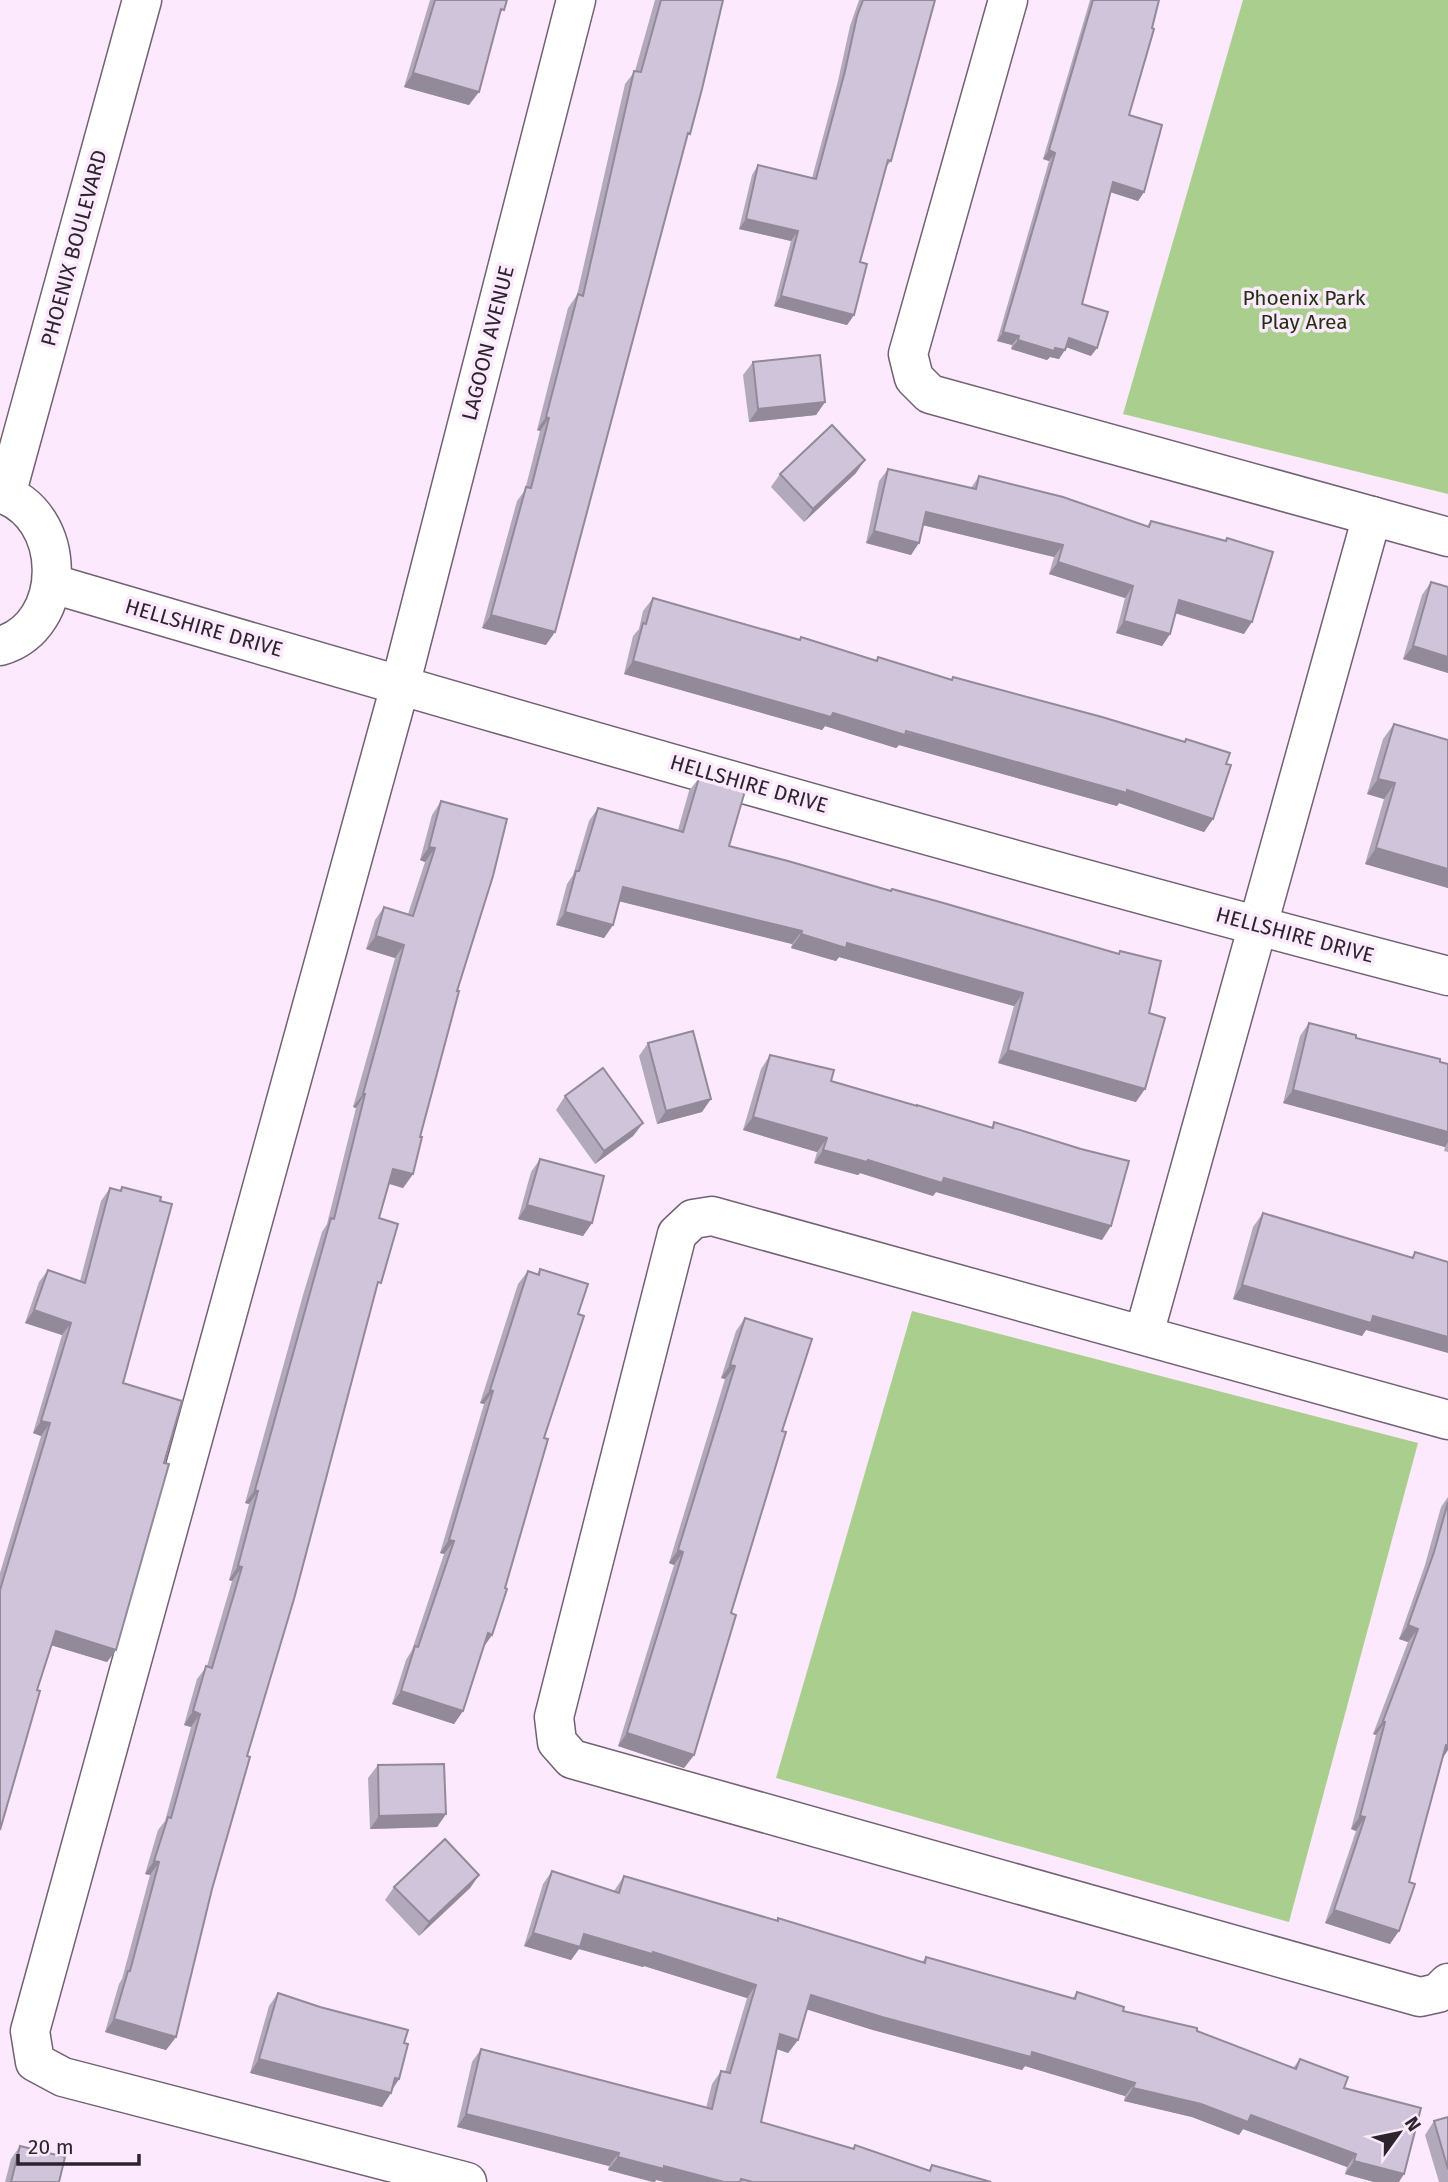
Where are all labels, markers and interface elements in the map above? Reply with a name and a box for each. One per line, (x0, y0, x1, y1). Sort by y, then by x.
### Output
street label: PHOENIX BOULEVARD (35, 147, 113, 349)
street label: LAGOON AVENUE (456, 263, 520, 423)
park label: Phoenix Park Play Area (1242, 285, 1366, 335)
street label: HELLSHIRE DRIVE (122, 593, 286, 663)
street label: HELLSHIRE DRIVE (667, 749, 831, 819)
street label: HELLSHIRE DRIVE (1213, 901, 1377, 969)
north arrow (1364, 2098, 1434, 2168)
text: N (1400, 2112, 1426, 2136)
scale bar (18, 2122, 138, 2166)
text: 20 m (28, 2134, 74, 2160)

